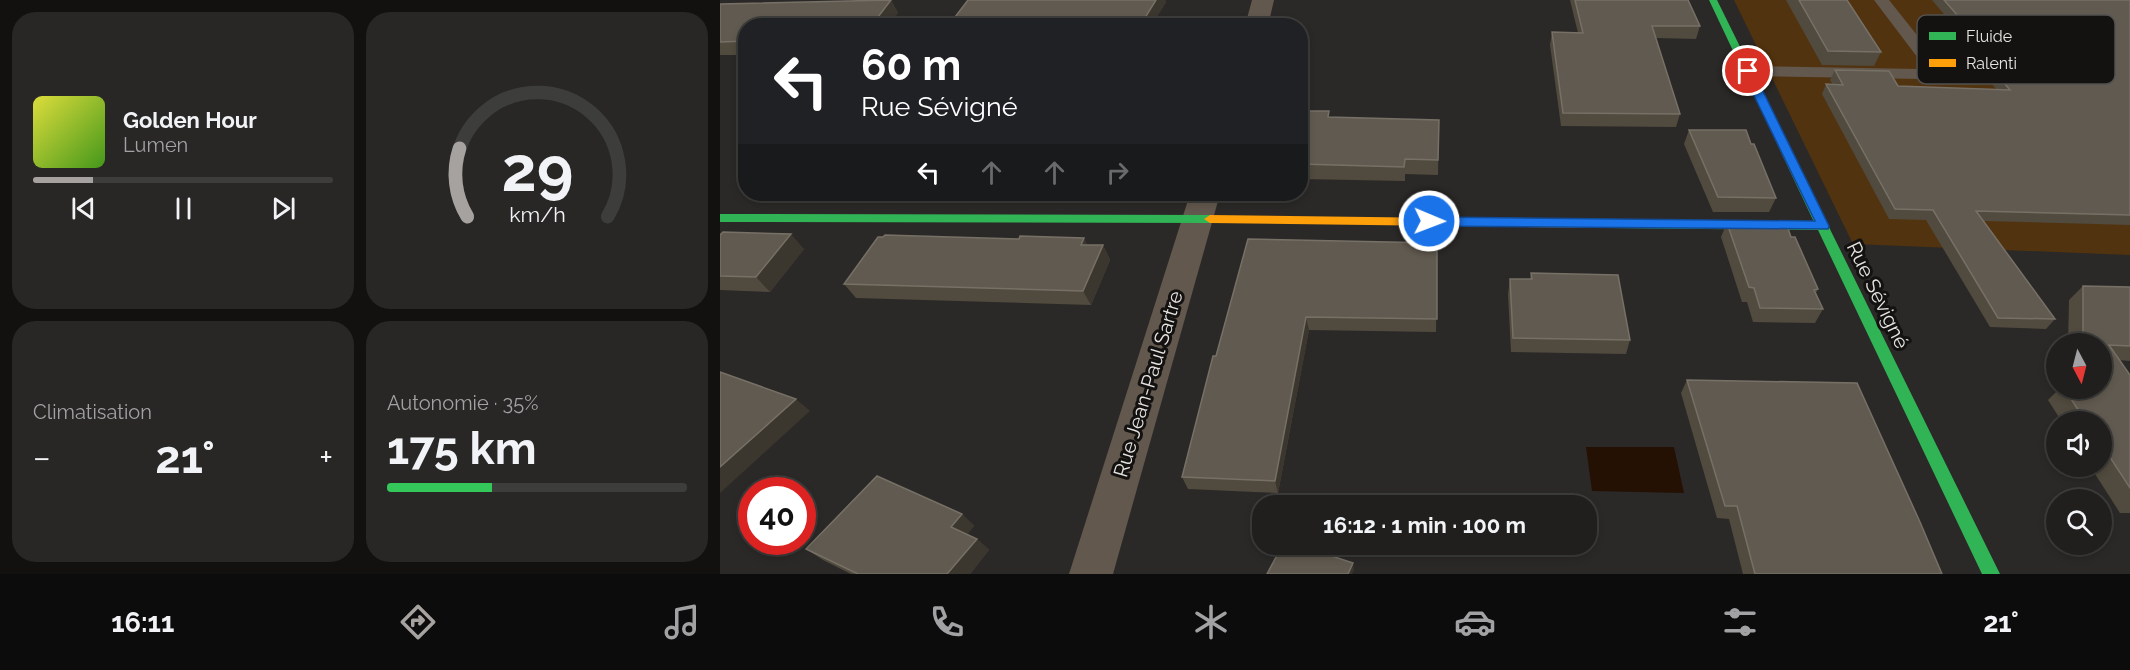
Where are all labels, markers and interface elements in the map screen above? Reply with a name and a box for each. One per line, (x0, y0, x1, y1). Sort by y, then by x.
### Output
legend (1917, 15, 2115, 84)
text: Fluide (1966, 27, 2012, 46)
text: 60 m (861, 41, 961, 90)
icon: left (762, 42, 840, 120)
pin (1722, 45, 1773, 96)
icon: arrive (1731, 54, 1764, 87)
text: Ralenti (1966, 54, 2017, 73)
text: Rue Sévigné (861, 91, 1018, 122)
text: Golden Hour (123, 107, 257, 133)
text: Lumen (123, 133, 188, 157)
text: 29 (501, 133, 573, 207)
icon: left (912, 156, 945, 189)
icon: ahead (975, 156, 1008, 189)
icon: ahead (1038, 156, 1071, 189)
icon: right (1101, 156, 1134, 189)
position arrow (1397, 189, 1461, 253)
icon: previous (67, 192, 100, 225)
icon: pause (167, 192, 200, 225)
icon: next (267, 192, 300, 225)
text: km/h (509, 203, 565, 228)
street label: Rue Sévigné (1842, 238, 1914, 353)
street label: Rue Jean-Paul Sartre (1108, 288, 1188, 480)
north arrow (2046, 333, 2112, 399)
map controls (2046, 333, 2112, 555)
text: Autonomie · 35% (387, 391, 538, 415)
text: Climatisation (33, 400, 152, 424)
button: sound (2046, 411, 2112, 477)
text: 175 km (387, 422, 537, 475)
text: 21° (155, 431, 215, 484)
text: − (33, 438, 51, 477)
text: + (319, 438, 333, 477)
speed limit sign: 40 (738, 477, 816, 555)
button: search (2046, 489, 2112, 555)
text: 16:12 · 1 min · 100 m (1323, 512, 1526, 538)
icon: directions (397, 601, 439, 643)
icon: music (661, 601, 703, 643)
icon: phone (926, 601, 968, 643)
icon: climate (1190, 601, 1232, 643)
icon: car (1454, 601, 1496, 643)
icon: filters (1719, 601, 1761, 643)
text: 16:11 (111, 607, 174, 638)
text: 21° (1983, 607, 2019, 638)

